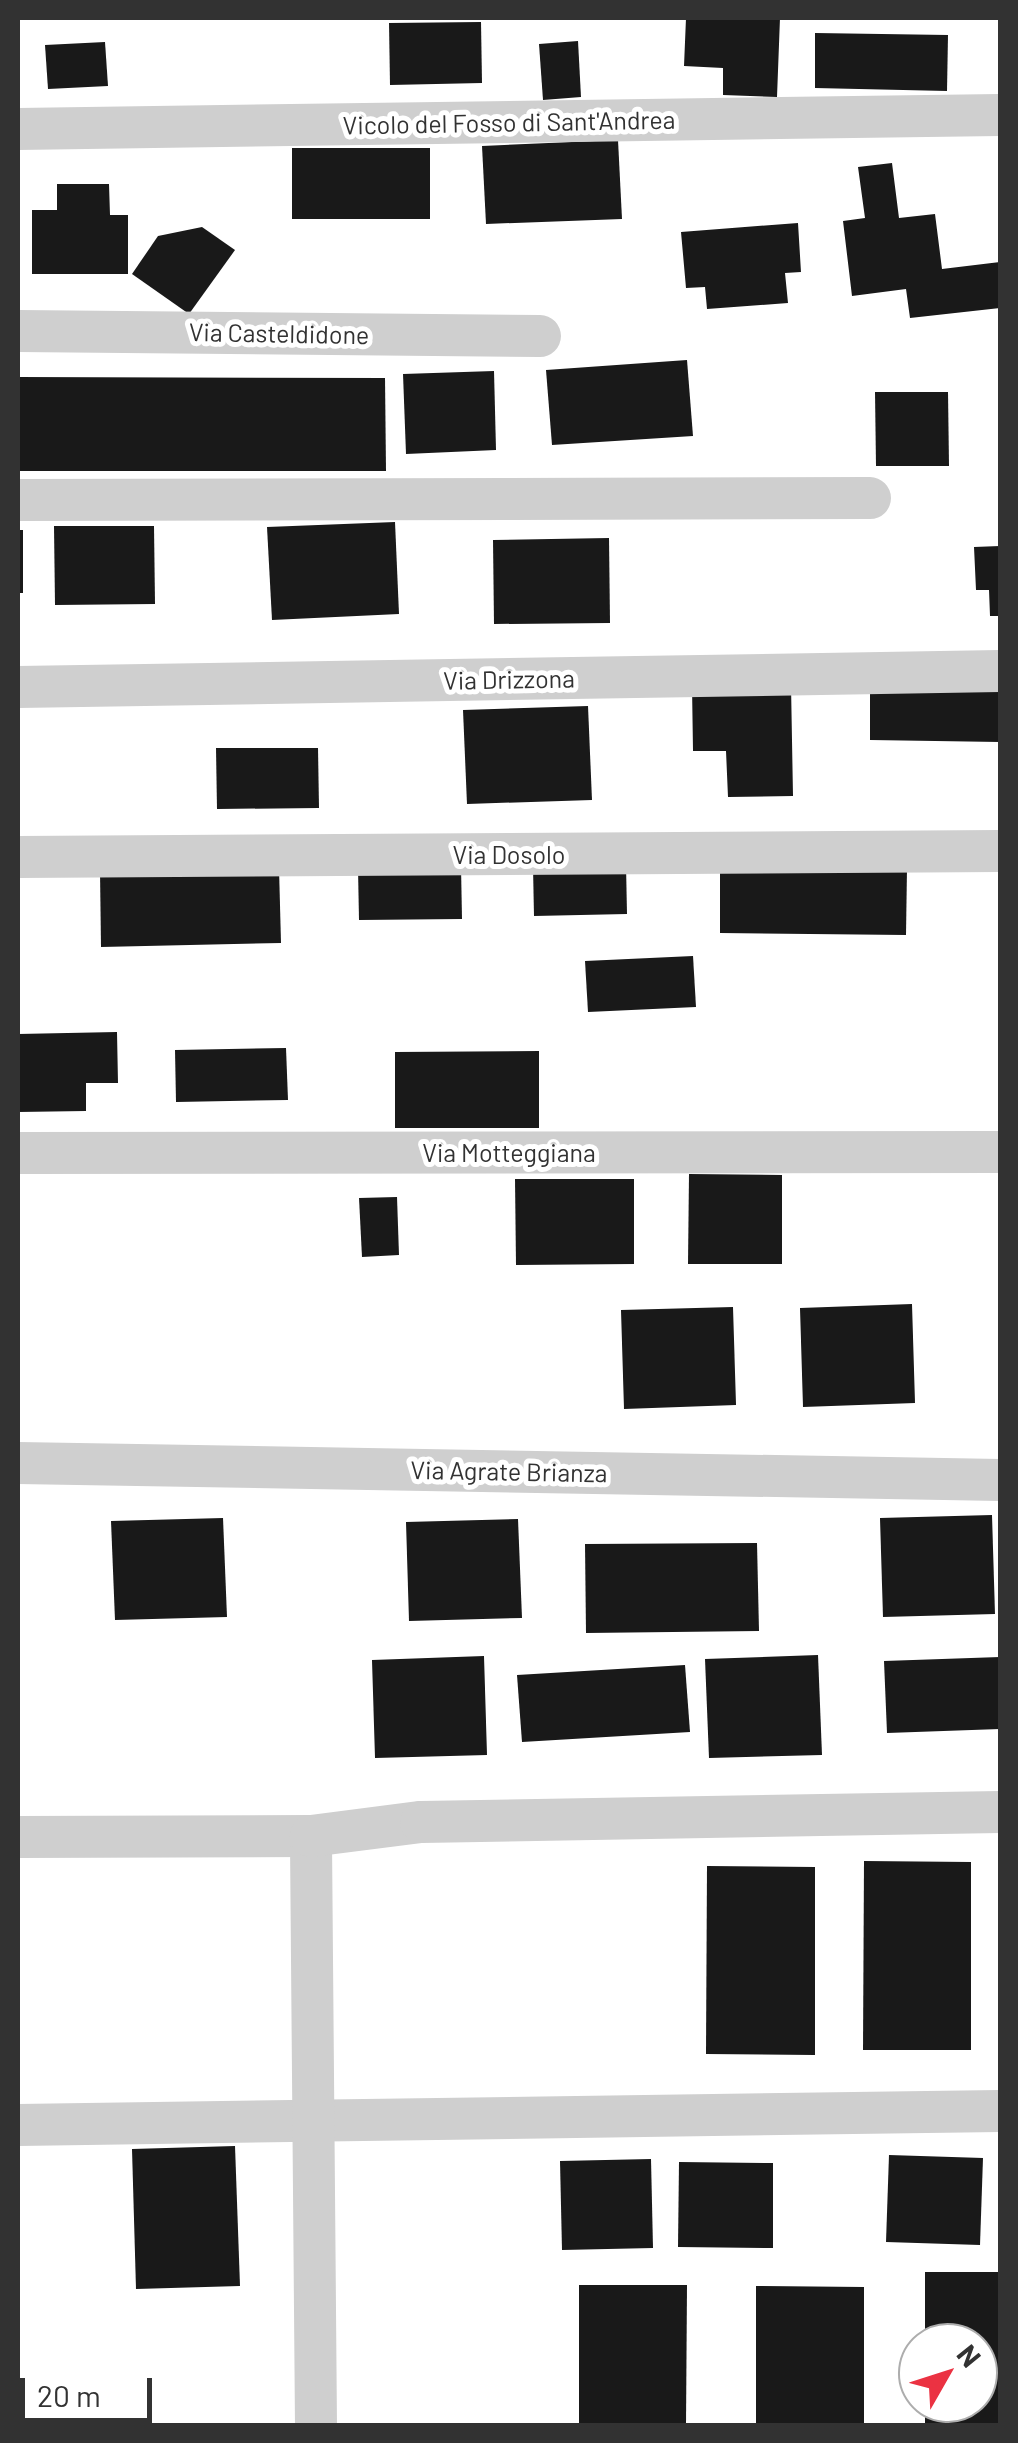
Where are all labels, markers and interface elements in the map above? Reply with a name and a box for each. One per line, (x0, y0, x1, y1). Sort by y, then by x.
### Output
street label: Vicolo del Fosso di Sant'Andrea (342, 104, 676, 140)
street label: Via Casteldidone (189, 316, 369, 350)
street label: Via Drizzona (443, 663, 575, 695)
street label: Via Dosolo (453, 839, 565, 869)
street label: Via Motteggiana (422, 1137, 596, 1167)
street label: Via Agrate Brianza (410, 1454, 608, 1488)
north arrow (898, 2323, 998, 2423)
text: N (951, 2337, 989, 2373)
scale bar (25, 2358, 158, 2420)
text: 20 m (37, 2377, 101, 2413)

